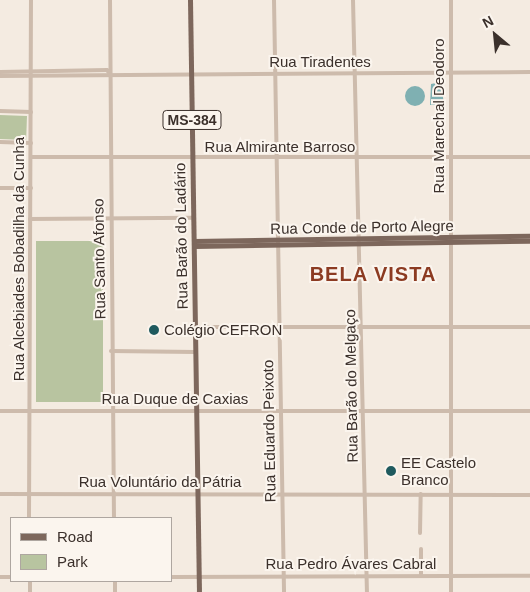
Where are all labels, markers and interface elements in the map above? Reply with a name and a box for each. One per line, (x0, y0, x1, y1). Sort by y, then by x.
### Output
north arrow (470, 10, 520, 60)
text: N (480, 12, 496, 31)
street label: Rua Marechal Deodoro (430, 38, 448, 194)
street label: Rua Tiradentes (269, 53, 371, 71)
road number: MS-384 (162, 108, 222, 132)
street label: Rua Alcebiades Bobadilha da Cunha (10, 136, 28, 382)
street label: Rua Almirante Barroso (204, 138, 356, 156)
street label: Rua Barão do Ladário (171, 162, 191, 310)
street label: Rua Santo Afonso (89, 198, 109, 320)
street label: Rua Conde de Porto Alegre (270, 216, 454, 238)
district label: BELA VISTA (308, 262, 438, 286)
street label: Rua Barão do Melgaço (341, 309, 361, 463)
place label: Colégio CEFRON (164, 321, 282, 339)
marker: Colégio CEFRON (148, 324, 160, 336)
street label: Rua Eduardo Peixoto (259, 360, 279, 502)
street label: Rua Duque de Caxias (102, 390, 248, 408)
place label: EE Castelo Branco (401, 453, 476, 488)
marker: EE Castelo Branco (385, 465, 397, 477)
street label: Rua Voluntário da Pátria (79, 473, 241, 491)
legend (10, 517, 172, 582)
text: Road (57, 528, 93, 545)
text: Park (57, 553, 88, 570)
street label: Rua Pedro Ávares Cabral (266, 555, 436, 573)

